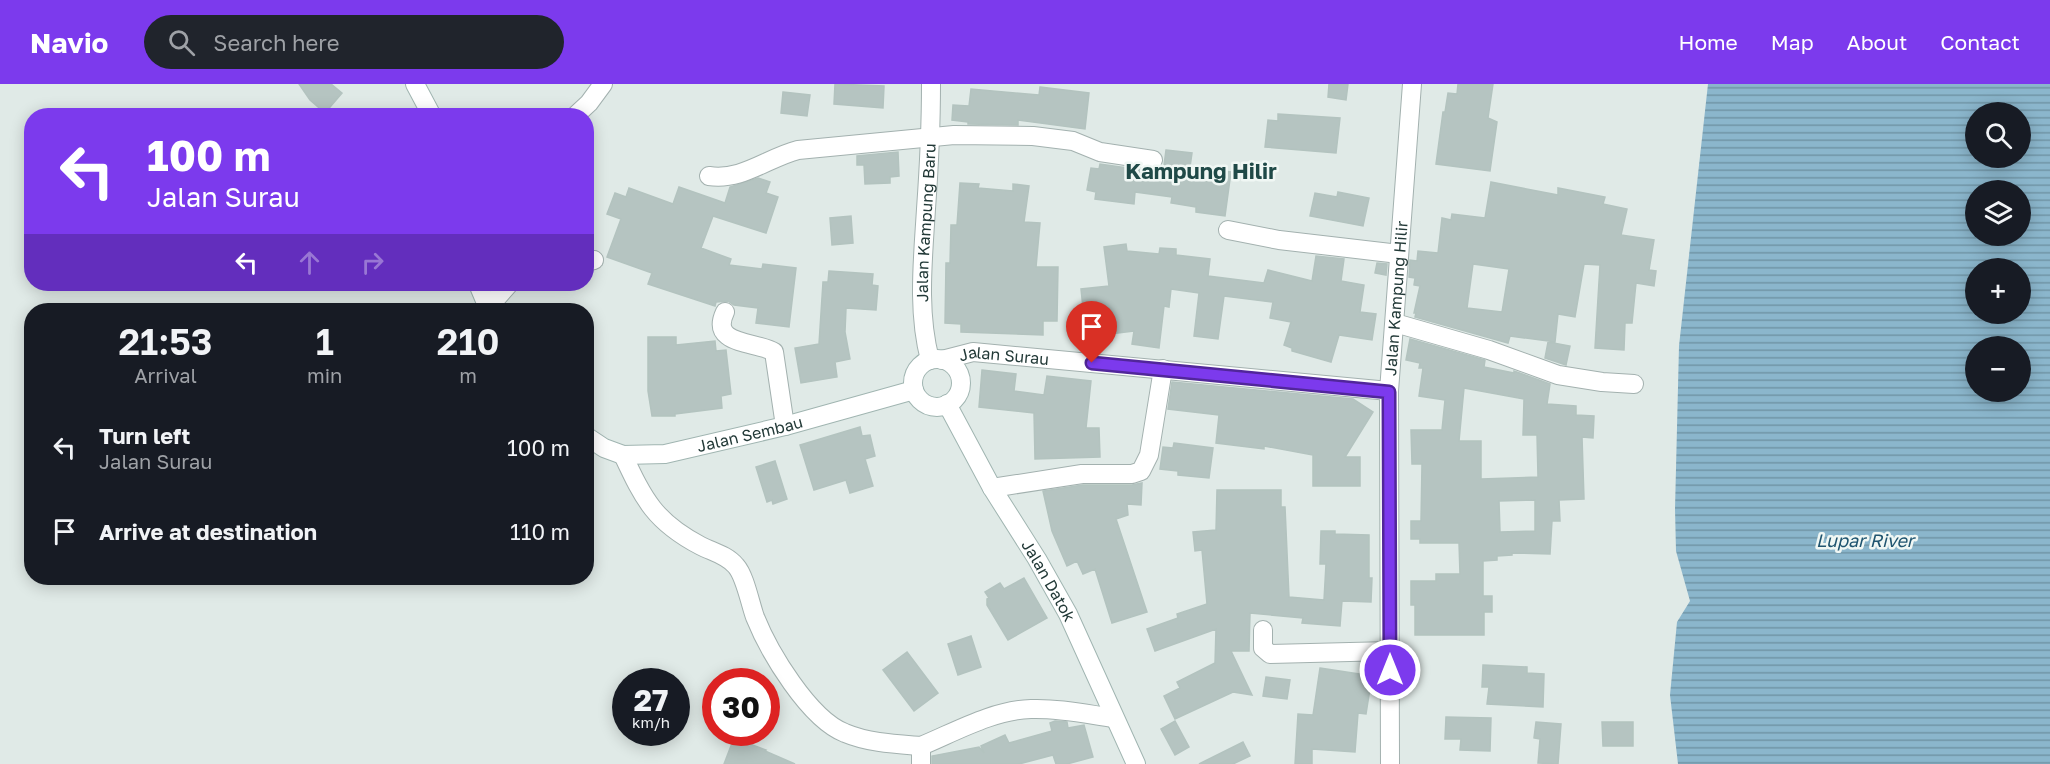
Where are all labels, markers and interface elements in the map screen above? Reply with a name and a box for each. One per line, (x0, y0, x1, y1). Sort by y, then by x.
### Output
search box (144, 15, 564, 69)
text: Navio (30, 26, 108, 59)
icon: search (165, 26, 198, 59)
text: Search here (213, 29, 339, 56)
text: Home (1678, 29, 1738, 55)
text: Map (1771, 29, 1814, 55)
text: About (1847, 29, 1907, 55)
text: Contact (1940, 29, 2020, 55)
map controls (1965, 102, 2031, 402)
button: search (1965, 102, 2031, 168)
text: 100 m (147, 130, 270, 180)
icon: left (48, 132, 126, 210)
street label: Jalan Kampung Baru (912, 143, 940, 302)
district label: Kampung Hilir (1125, 157, 1277, 184)
button: layers (1965, 180, 2031, 246)
text: Jalan Surau (147, 181, 300, 213)
street label: Jalan Kampung Hilir (1380, 220, 1412, 377)
icon: left (230, 246, 263, 279)
icon: ahead (293, 246, 326, 279)
icon: right (356, 246, 389, 279)
button: + (1965, 258, 2031, 324)
pin (1066, 301, 1117, 363)
icon: arrive (1075, 310, 1108, 343)
text: 21:53 (118, 320, 213, 363)
text: 1 (316, 320, 334, 363)
text: 210 (437, 320, 500, 363)
button: − (1965, 336, 2031, 402)
street label: Jalan Surau (957, 341, 1050, 369)
text: Arrival (134, 363, 197, 387)
text: min (307, 363, 342, 387)
text: m (459, 363, 477, 387)
street label: Jalan Sembau (695, 412, 805, 456)
text: Turn left (99, 422, 190, 449)
icon: left (48, 431, 81, 464)
text: 100 m (507, 434, 570, 461)
text: Jalan Surau (99, 449, 212, 473)
icon: arrive (48, 515, 81, 548)
text: Arrive at destination (99, 518, 317, 545)
text: 110 m (510, 518, 570, 545)
water label: Lupar River (1816, 529, 1917, 551)
street label: Jalan Datok (1017, 536, 1080, 625)
position arrow (1358, 638, 1422, 702)
speed limit sign: 30 (702, 668, 780, 746)
text: 27 (634, 682, 668, 718)
text: km/h (632, 713, 670, 731)

